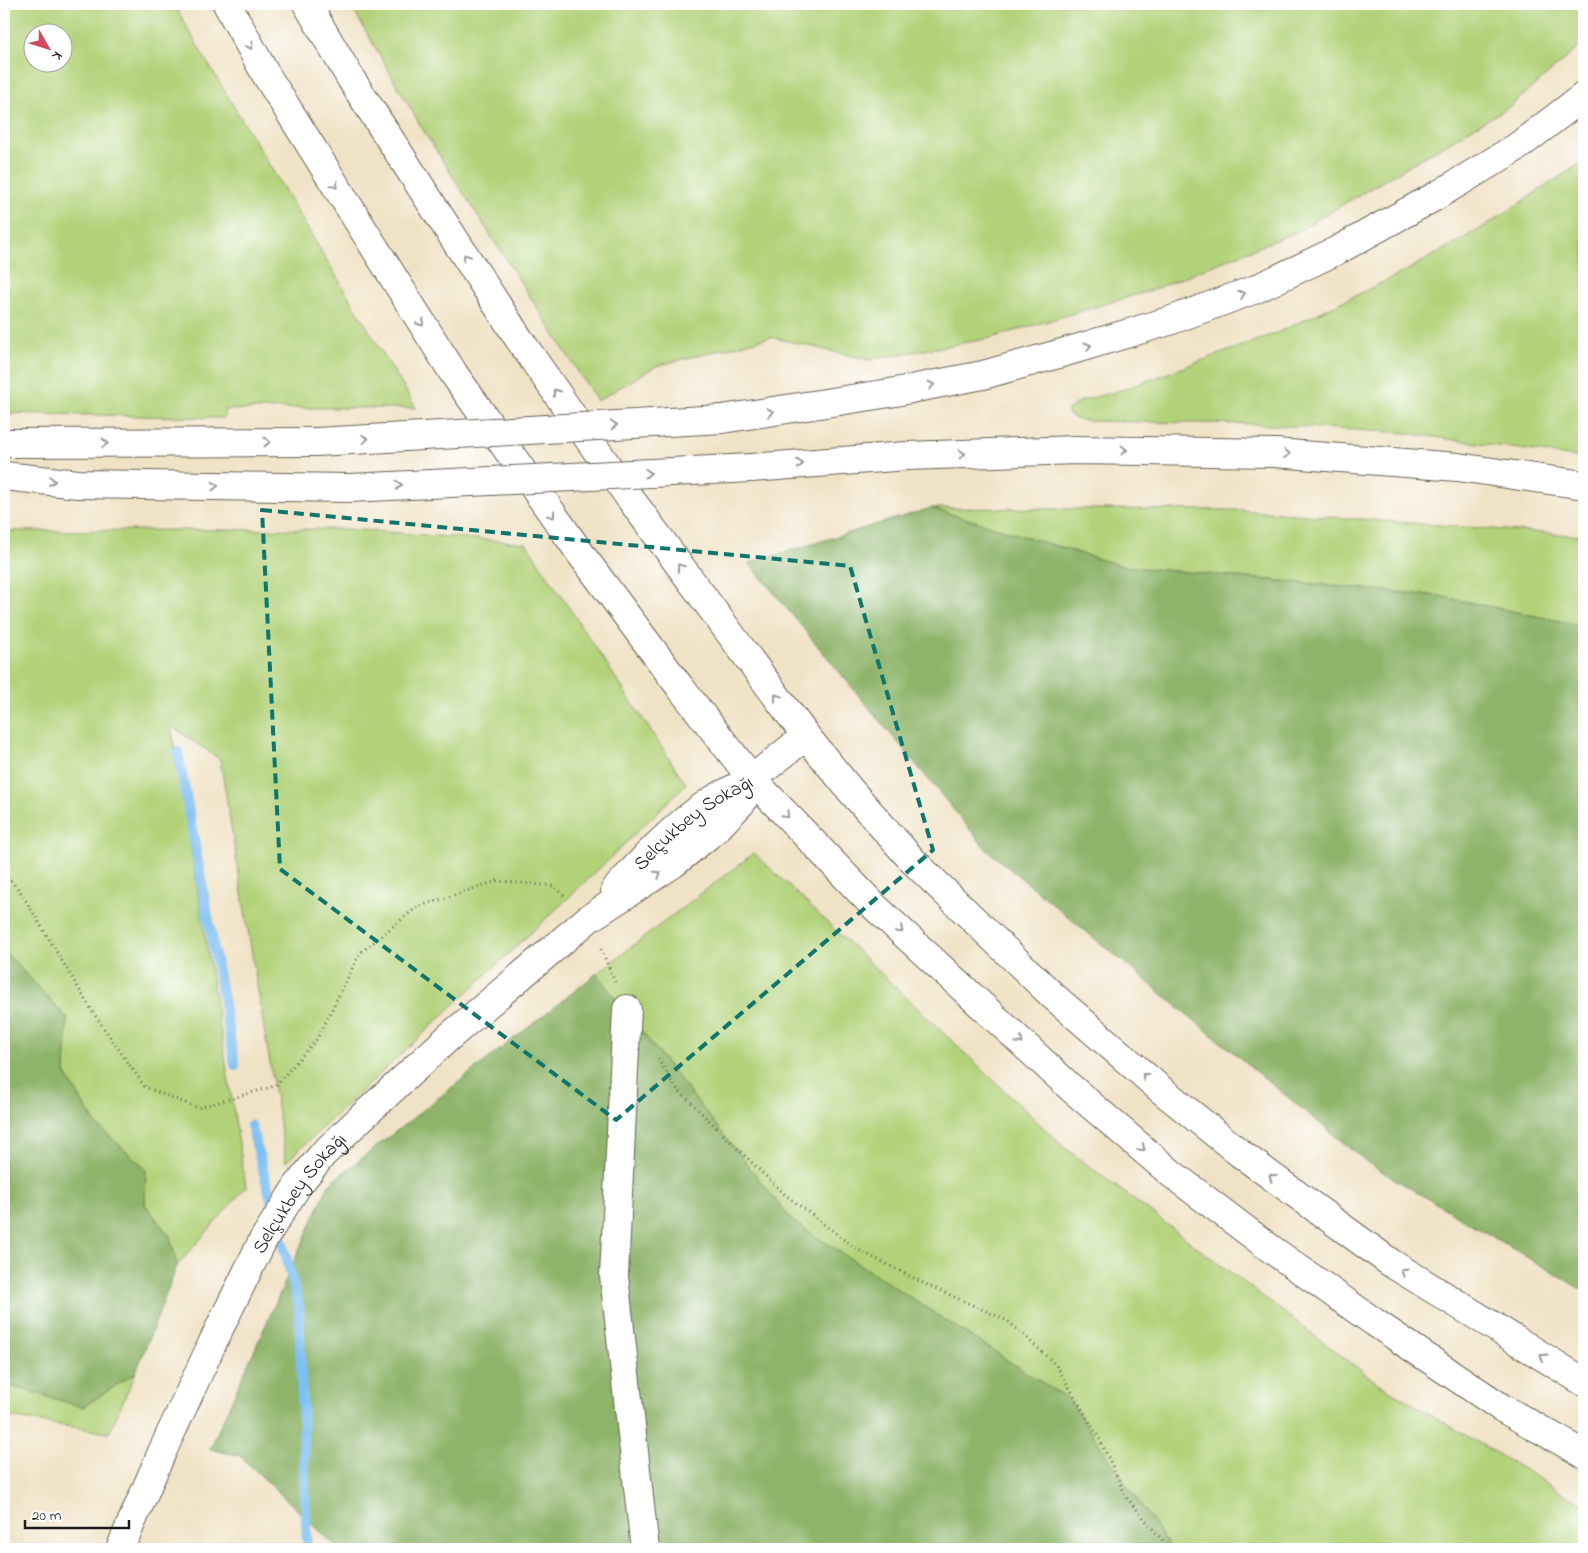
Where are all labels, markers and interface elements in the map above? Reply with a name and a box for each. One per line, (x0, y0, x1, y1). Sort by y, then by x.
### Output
north arrow (22, 22, 72, 72)
one-way arrow (244, 41, 254, 50)
text: K (46, 46, 67, 65)
one-way arrow (329, 179, 338, 189)
one-way arrow (462, 253, 472, 262)
one-way arrow (1238, 290, 1246, 300)
one-way arrow (415, 317, 425, 326)
one-way arrow (1084, 341, 1092, 351)
one-way arrow (926, 381, 935, 391)
one-way arrow (553, 388, 562, 398)
one-way arrow (766, 407, 775, 417)
one-way arrow (611, 420, 619, 431)
one-way arrow (361, 434, 369, 445)
one-way arrow (264, 437, 272, 447)
one-way arrow (102, 438, 109, 448)
one-way arrow (1120, 445, 1128, 456)
one-way arrow (958, 448, 966, 459)
one-way arrow (1283, 448, 1291, 459)
one-way arrow (796, 459, 804, 470)
one-way arrow (645, 467, 653, 478)
one-way arrow (49, 475, 57, 486)
one-way arrow (211, 480, 219, 491)
one-way arrow (395, 480, 403, 491)
one-way arrow (546, 509, 556, 518)
one-way arrow (678, 564, 686, 573)
one-way arrow (775, 694, 783, 703)
street label: Selçukbey Sokağı (628, 769, 759, 878)
one-way arrow (780, 809, 789, 818)
one-way arrow (653, 870, 662, 880)
one-way arrow (895, 924, 904, 933)
one-way arrow (1014, 1035, 1023, 1044)
one-way arrow (1141, 1073, 1150, 1082)
street label: Selçukbey Sokağı (247, 1127, 354, 1259)
one-way arrow (1136, 1142, 1145, 1151)
one-way arrow (1268, 1174, 1278, 1183)
one-way arrow (1401, 1268, 1410, 1278)
one-way arrow (1539, 1353, 1548, 1363)
scale bar (25, 1498, 129, 1530)
text: 20 m (32, 1505, 62, 1527)

